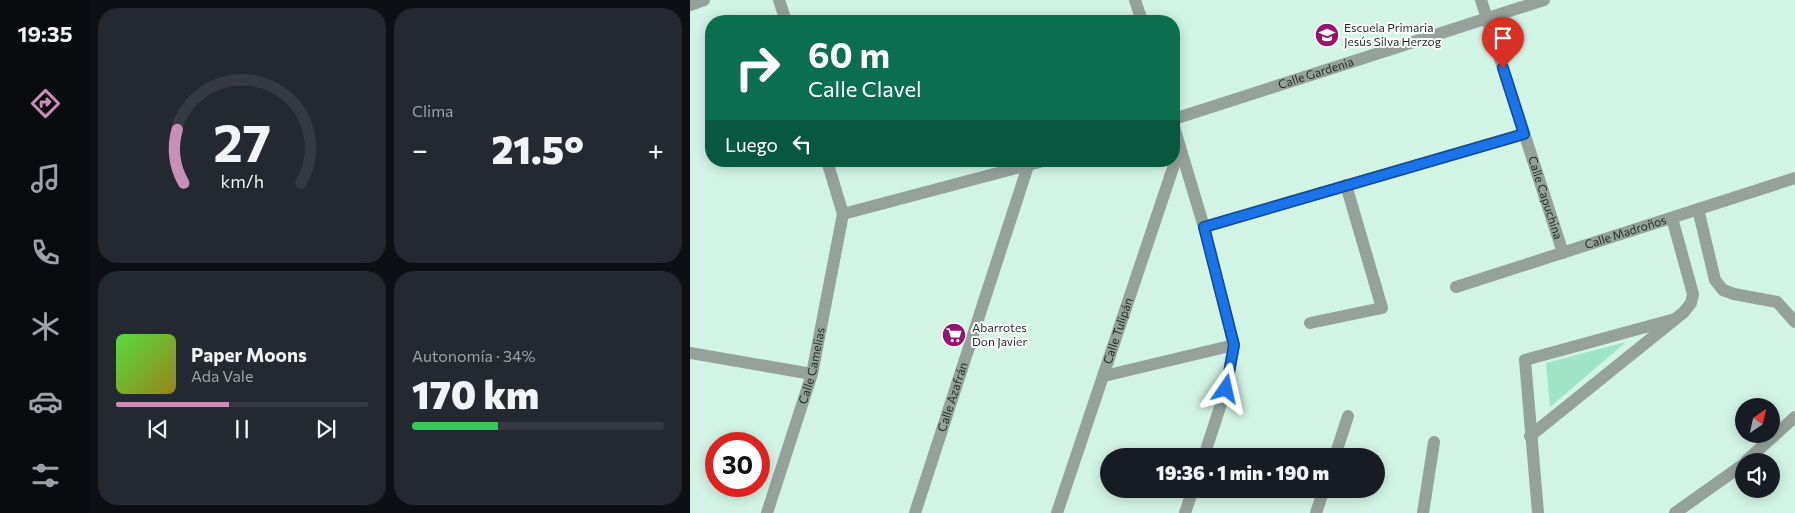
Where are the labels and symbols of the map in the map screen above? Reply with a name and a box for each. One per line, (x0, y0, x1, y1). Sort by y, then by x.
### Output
pin (1482, 17, 1524, 68)
place label: Escuela Primaria Jesús Silva Herzog (1344, 20, 1442, 49)
school or university icon: Escuela Primaria Jesús Silva Herzog (1314, 22, 1340, 48)
street label: Calle Gardenia (1276, 54, 1355, 91)
street label: Calle Capuchina (1526, 154, 1566, 241)
street label: Calle Madroños (1583, 212, 1668, 251)
street label: Calle Tulipán (1100, 296, 1135, 366)
place label: Abarrotes Don Javier (972, 320, 1027, 349)
supermarket icon: Abarrotes Don Javier (941, 322, 967, 348)
street label: Calle Camelias (795, 326, 827, 406)
street label: Calle Azafrán (934, 360, 970, 433)
position arrow (1199, 362, 1251, 414)
north arrow (1735, 398, 1780, 442)
speed limit sign: 30 (705, 432, 770, 497)

